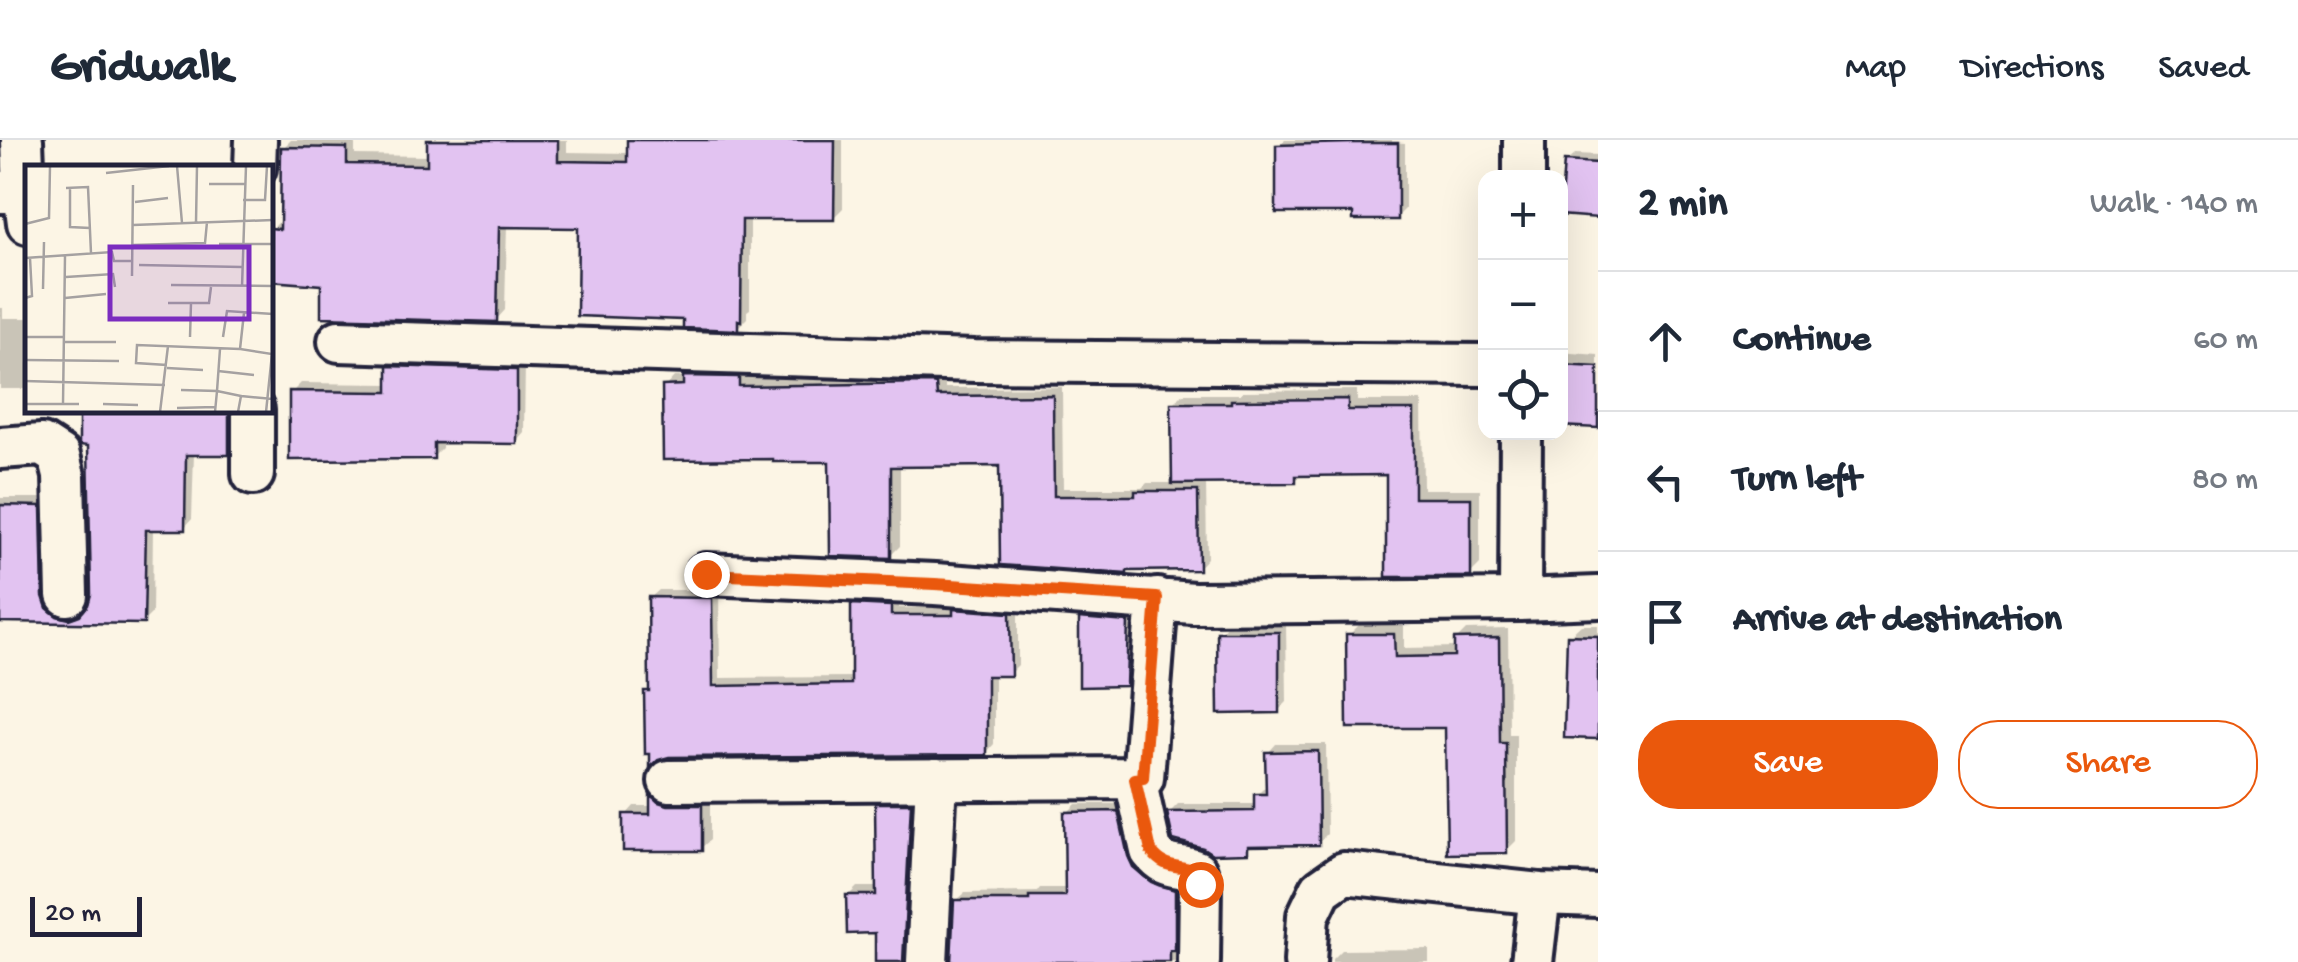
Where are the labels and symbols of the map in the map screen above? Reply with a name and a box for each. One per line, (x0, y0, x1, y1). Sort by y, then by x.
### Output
inset map (25, 165, 272, 412)
route end (684, 552, 730, 598)
route start (1178, 862, 1224, 908)
scale bar (30, 892, 142, 936)

